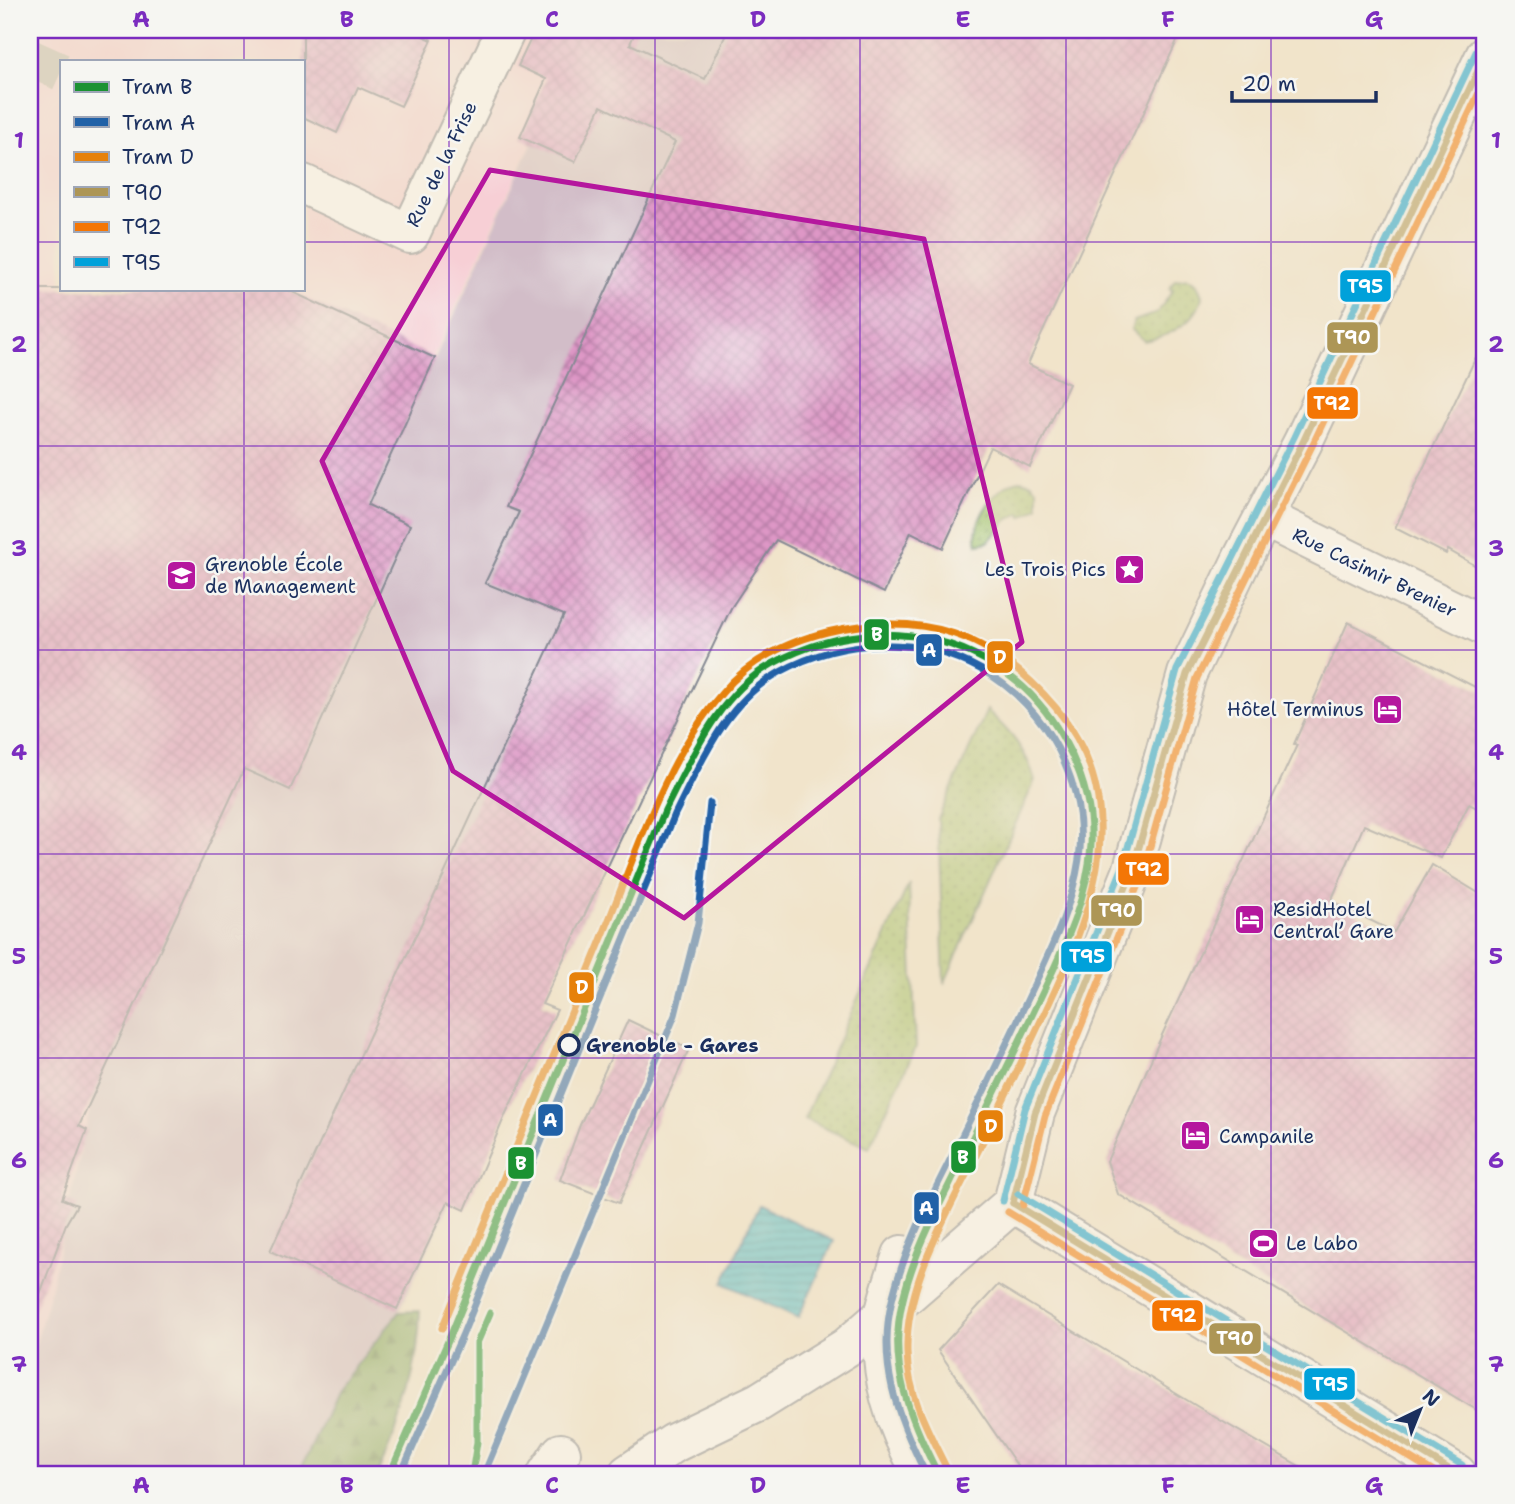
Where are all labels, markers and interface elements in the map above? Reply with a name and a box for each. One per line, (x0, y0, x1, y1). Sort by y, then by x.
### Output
text: A (132, 4, 150, 34)
text: B (340, 4, 354, 34)
text: C (545, 4, 559, 34)
text: D (750, 4, 766, 34)
text: E (955, 4, 971, 34)
text: F (1161, 4, 1175, 34)
text: G (1365, 4, 1384, 34)
legend (60, 60, 304, 290)
scale bar (1232, 60, 1375, 104)
text: 20 m (1242, 70, 1296, 98)
text: Tram B (122, 73, 192, 101)
street label: Rue de la Frise (400, 97, 483, 231)
text: Tram A (122, 109, 195, 137)
text: 1 (14, 125, 24, 155)
text: 1 (1491, 125, 1501, 155)
text: Tram D (122, 143, 194, 171)
text: T90 (122, 179, 163, 207)
text: T92 (122, 213, 162, 241)
text: T95 (122, 249, 161, 277)
line badge: T95 (1339, 269, 1392, 303)
text: T95 (1347, 274, 1383, 299)
line badge: T90 (1326, 321, 1379, 354)
text: T90 (1333, 325, 1371, 350)
text: 2 (11, 329, 27, 359)
text: 2 (1488, 329, 1504, 359)
line badge: T92 (1306, 386, 1359, 420)
text: T92 (1313, 391, 1351, 416)
street label: Rue Casimir Brenier (1288, 522, 1461, 623)
text: 3 (11, 533, 27, 563)
text: 3 (1488, 533, 1504, 563)
place label: Grenoble École de Management (205, 551, 356, 599)
place icon: Les Trois Pics (1112, 552, 1146, 586)
place label: Les Trois Pics (985, 557, 1106, 582)
school or university icon: Grenoble École de Management (165, 558, 199, 592)
line badge: B (863, 618, 890, 651)
text: B (871, 622, 883, 647)
line badge: A (915, 633, 943, 667)
text: A (922, 638, 936, 663)
line badge: D (986, 640, 1014, 674)
text: D (993, 645, 1007, 670)
hotel icon: Hôtel Terminus (1370, 692, 1404, 726)
place label: Hôtel Terminus (1227, 697, 1364, 722)
text: 4 (11, 737, 27, 767)
text: 4 (1488, 737, 1504, 767)
line badge: T92 (1117, 852, 1170, 886)
text: T92 (1125, 857, 1163, 882)
line badge: T90 (1090, 894, 1143, 927)
place label: ResidHotel Central’ Gare (1273, 897, 1394, 944)
text: T90 (1098, 898, 1136, 923)
hotel icon: ResidHotel Central’ Gare (1233, 903, 1267, 937)
line badge: T95 (1060, 940, 1113, 973)
text: 5 (12, 941, 26, 971)
text: 5 (1489, 941, 1503, 971)
text: T95 (1069, 944, 1105, 969)
line badge: D (568, 971, 595, 1004)
text: D (575, 975, 589, 1000)
place label: Grenoble - Gares (586, 1033, 758, 1058)
marker: Grenoble - Gares (558, 1034, 580, 1056)
line badge: A (537, 1103, 564, 1137)
text: A (543, 1108, 557, 1133)
line badge: D (977, 1109, 1004, 1143)
text: D (984, 1114, 998, 1139)
hotel icon: Campanile (1179, 1119, 1213, 1153)
place label: Campanile (1219, 1124, 1314, 1149)
line badge: B (950, 1140, 977, 1174)
text: 6 (11, 1145, 27, 1175)
text: B (957, 1145, 969, 1170)
text: 6 (1488, 1145, 1504, 1175)
line badge: B (507, 1146, 535, 1180)
text: B (515, 1151, 527, 1176)
line badge: A (913, 1191, 940, 1225)
text: A (919, 1196, 933, 1221)
sports icon: Le Labo (1246, 1226, 1280, 1260)
place label: Le Labo (1286, 1231, 1358, 1256)
line badge: T92 (1151, 1299, 1204, 1332)
text: T92 (1159, 1303, 1197, 1328)
line badge: T90 (1208, 1322, 1262, 1355)
text: T90 (1216, 1326, 1254, 1351)
text: 7 (11, 1349, 27, 1379)
text: 7 (1488, 1349, 1504, 1379)
line badge: T95 (1303, 1367, 1356, 1401)
text: T95 (1312, 1372, 1348, 1397)
north arrow (1386, 1374, 1456, 1444)
text: N (1417, 1384, 1445, 1412)
text: A (132, 1470, 150, 1500)
text: B (340, 1470, 354, 1500)
text: C (545, 1470, 559, 1500)
text: D (750, 1470, 766, 1500)
text: E (955, 1470, 971, 1500)
text: F (1161, 1470, 1175, 1500)
text: G (1365, 1470, 1384, 1500)

